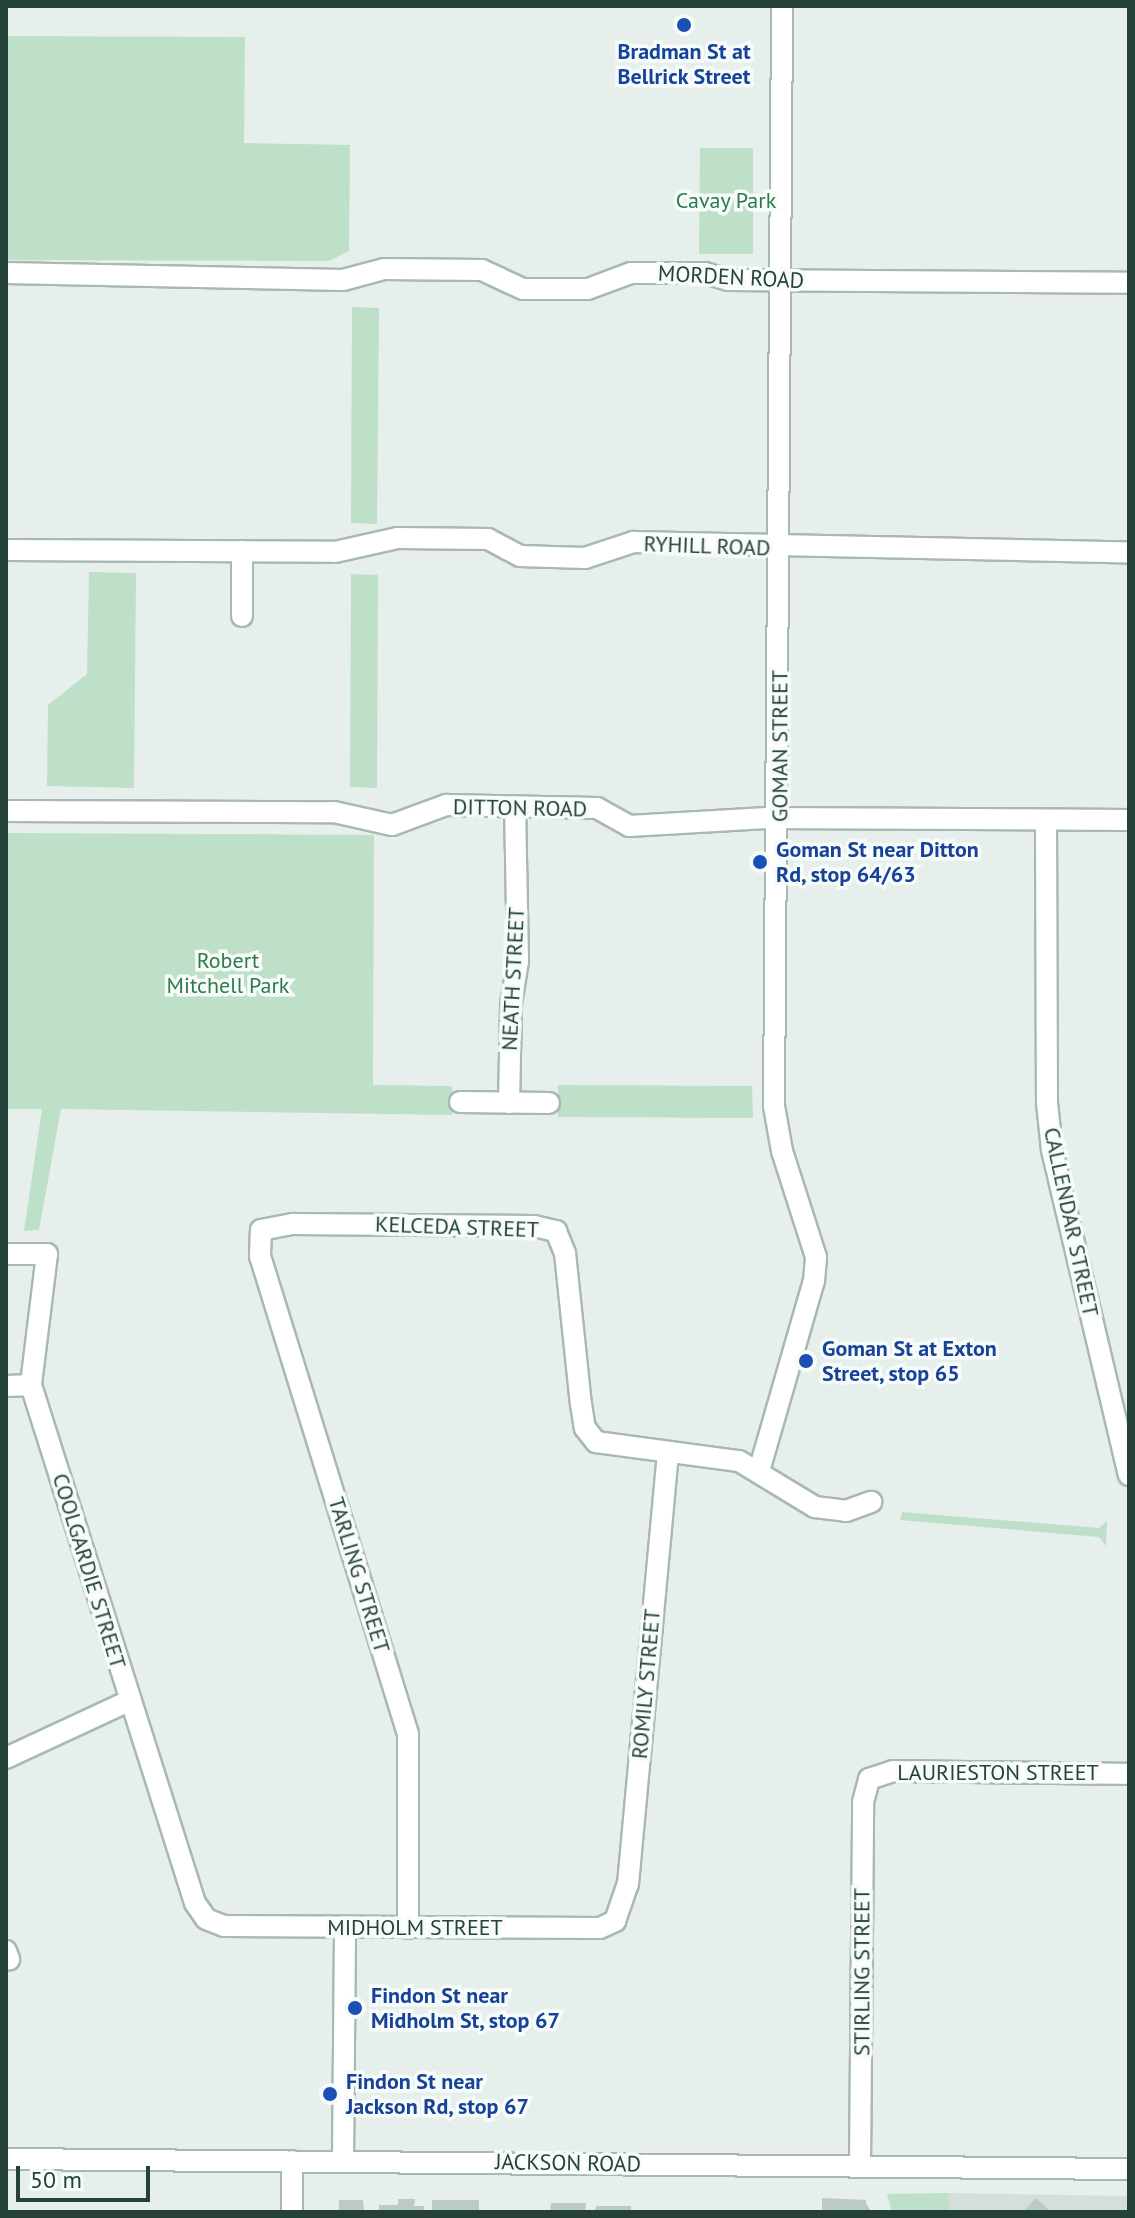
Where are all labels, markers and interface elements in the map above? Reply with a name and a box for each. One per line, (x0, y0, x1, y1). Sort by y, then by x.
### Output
marker: Bradman St at Bellrick Street (675, 16, 693, 34)
place label: Bradman St at Bellrick Street (617, 38, 751, 90)
park label: Cavay Park (675, 188, 777, 214)
street label: MORDEN ROAD (657, 260, 805, 294)
street label: RYHILL ROAD (643, 531, 771, 561)
street label: GOMAN STREET (767, 670, 793, 822)
street label: DITTON ROAD (453, 794, 587, 822)
place label: Goman St near Ditton Rd, stop 64/63 (776, 836, 979, 888)
marker: Goman St near Ditton Rd, stop 64/63 (751, 853, 769, 871)
street label: NEATH STREET (496, 907, 530, 1051)
park label: Robert Mitchell Park (167, 947, 289, 998)
street label: CALLENDAR STREET (1038, 1125, 1104, 1319)
street label: KELCEDA STREET (374, 1211, 540, 1243)
place label: Goman St at Exton Street, stop 65 (822, 1335, 997, 1386)
marker: Goman St at Exton Street, stop 65 (797, 1352, 815, 1370)
street label: COOLGARDIE STREET (47, 1470, 131, 1672)
street label: TARLING STREET (323, 1494, 395, 1656)
street label: ROMILY STREET (626, 1608, 666, 1760)
street label: LAURIESTON STREET (897, 1760, 1099, 1786)
street label: STIRLING STREET (849, 1888, 875, 2056)
street label: MIDHOLM STREET (327, 1915, 503, 1941)
place label: Findon St near Midholm St, stop 67 (371, 1982, 561, 2034)
marker: Findon St near Midholm St, stop 67 (346, 1999, 364, 2017)
place label: Findon St near Jackson Rd, stop 67 (346, 2068, 531, 2120)
marker: Findon St near Jackson Rd, stop 67 (321, 2085, 339, 2103)
street label: JACKSON ROAD (495, 2149, 641, 2177)
scale bar (20, 2150, 154, 2200)
text: 50 m (30, 2164, 82, 2195)

